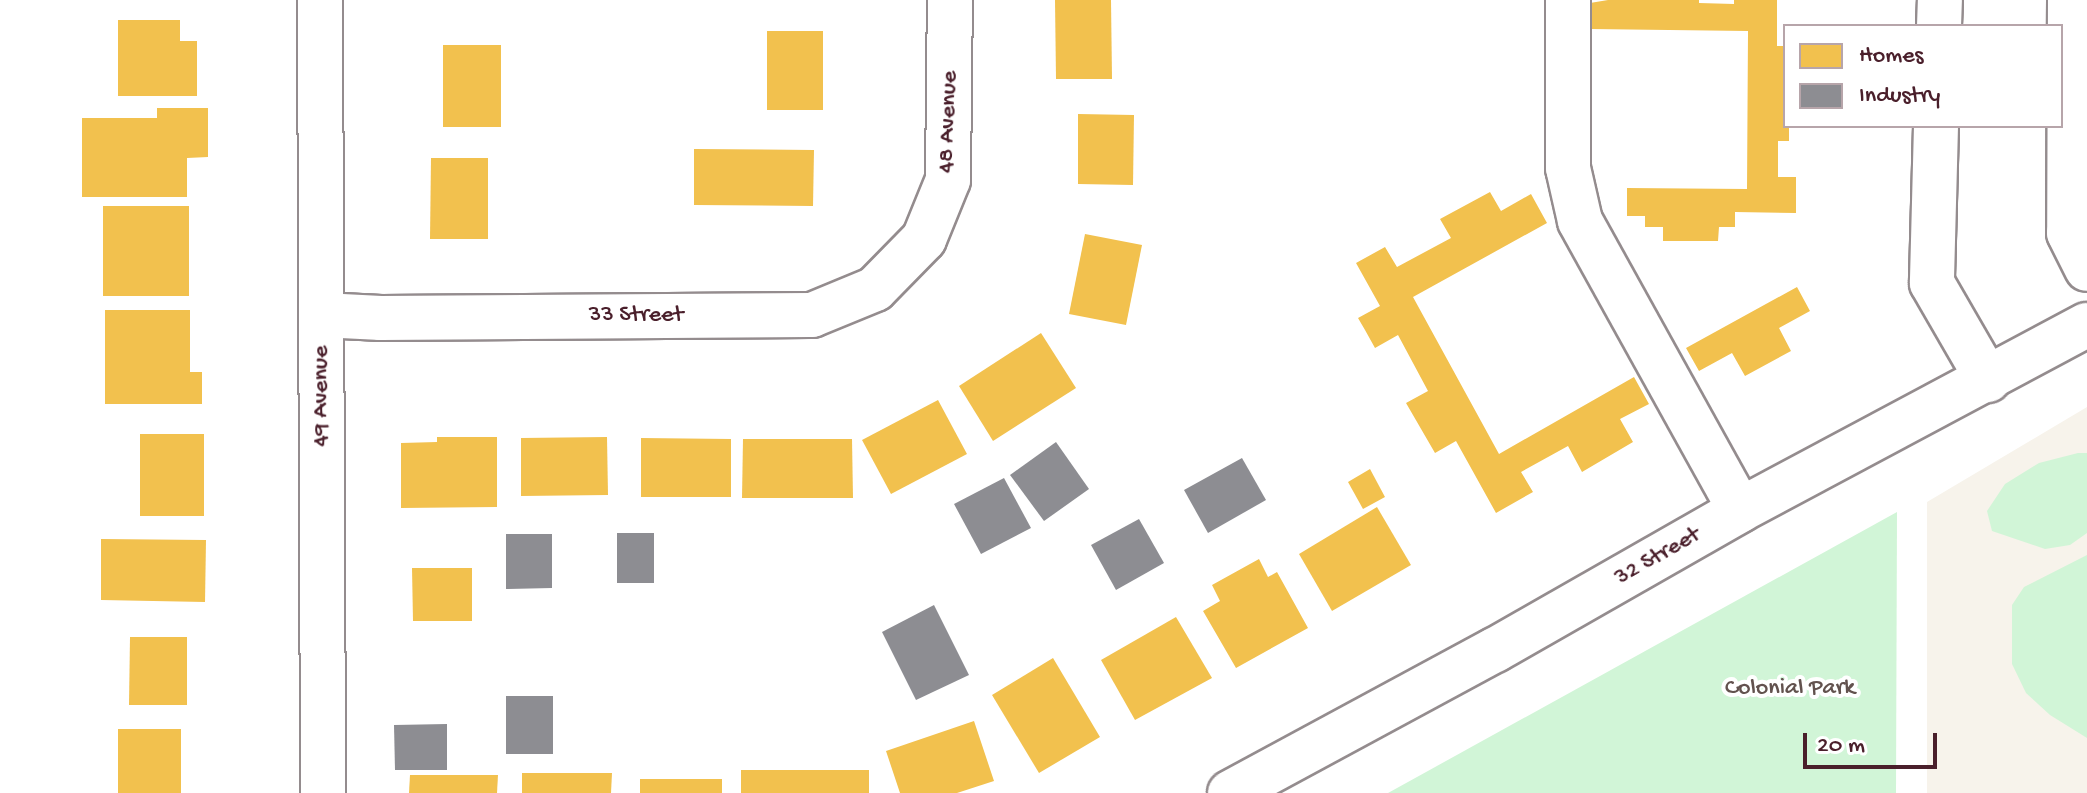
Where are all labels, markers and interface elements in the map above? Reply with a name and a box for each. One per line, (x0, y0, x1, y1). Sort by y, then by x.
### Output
legend (1783, 24, 2063, 128)
text: Homes (1859, 42, 1923, 71)
street label: 48 Avenue (933, 70, 965, 174)
text: Industry (1859, 82, 1940, 111)
street label: 33 Street (589, 302, 683, 330)
street label: 49 Avenue (308, 345, 336, 447)
street label: 32 Street (1610, 521, 1706, 593)
park label: Colonial Park (1725, 675, 1855, 703)
scale bar (1807, 717, 1941, 767)
text: 20 m (1817, 732, 1865, 761)

